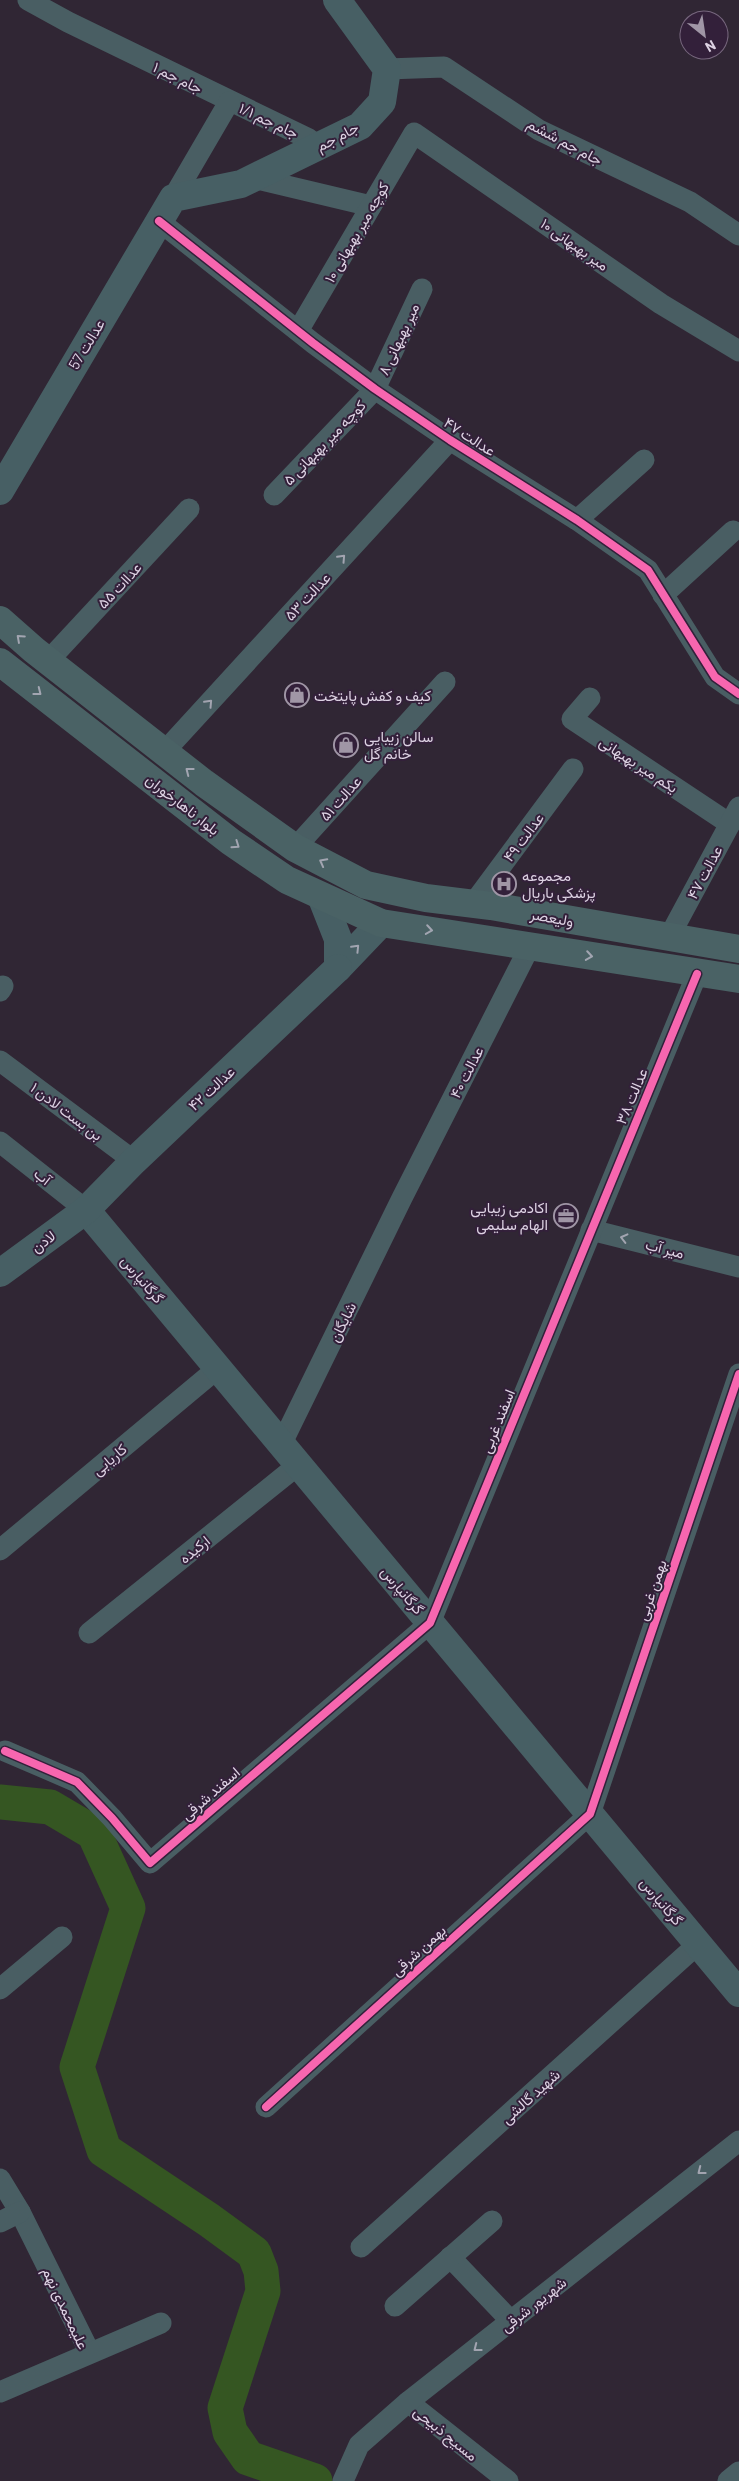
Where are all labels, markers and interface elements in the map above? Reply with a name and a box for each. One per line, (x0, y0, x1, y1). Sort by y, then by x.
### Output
north arrow (679, 10, 729, 60)
text: N (702, 37, 719, 56)
street label: ۱ جام جم (149, 57, 206, 98)
street label: ۱/۱ جام جم (236, 99, 301, 143)
street label: جام جم ششم (523, 114, 606, 170)
street label: جام جم (313, 117, 362, 156)
street label: کوچه میر بهبهانی ۱۰ (320, 178, 394, 286)
street label: ۱۰ میر بهبهانی (536, 214, 612, 276)
street label: ۸ میر بهبهانی (374, 300, 424, 379)
street label: عدالت 57 (64, 315, 108, 372)
street label: کوچه میر بهبهانی ۵ (279, 395, 371, 490)
street label: عدالت ۴۷ (441, 413, 499, 459)
one-way arrow (336, 554, 345, 563)
street label: عداات ۵۵ (93, 558, 145, 612)
street label: عدالت ۵۳ (280, 568, 334, 624)
one-way arrow (17, 635, 26, 644)
shop icon: کیف و کفش پایتخت (284, 682, 310, 708)
one-way arrow (32, 686, 42, 695)
place label: کیف و کفش پایتخت (314, 686, 432, 706)
one-way arrow (203, 700, 212, 709)
place label: سالن زیبایی خانم گل (364, 727, 433, 764)
shop icon: سالن زیبایی خانم گل (333, 732, 359, 758)
street label: یکم میر بهبهانی (595, 732, 682, 798)
one-way arrow (186, 769, 195, 777)
street label: بلوار ناهارخوران (142, 770, 223, 839)
street label: عدالت ۵۱ (315, 772, 365, 824)
street label: عدالت ۴۹ (499, 809, 547, 865)
one-way arrow (230, 839, 240, 848)
street label: عدالت ۴۷ (682, 842, 726, 902)
one-way arrow (319, 858, 328, 868)
place label: مجموعه پزشکی باریال (522, 866, 596, 903)
hospital icon: مجموعه پزشکی باریال (491, 871, 517, 897)
street label: ولیعصر (528, 904, 575, 931)
one-way arrow (425, 925, 433, 935)
one-way arrow (350, 945, 359, 954)
one-way arrow (586, 950, 594, 961)
street label: عدالت ۴۰ (445, 1043, 487, 1101)
street label: عدالت ۴۲ (184, 1062, 238, 1114)
street label: عدالت ۳۸ (611, 1065, 651, 1127)
street label: ۱ بن بست لادن (26, 1078, 107, 1146)
street label: آب (30, 1164, 56, 1190)
place label: اکادمی زیبایی الهام سلیمی (470, 1198, 548, 1235)
office icon: اکادمی زیبایی الهام سلیمی (553, 1203, 579, 1229)
street label: لادن (27, 1226, 59, 1257)
one-way arrow (619, 1233, 628, 1244)
street label: میر آب (643, 1235, 686, 1262)
street label: گرگانپارس (116, 1251, 168, 1308)
street label: شایگان (325, 1299, 360, 1345)
street label: اسفند غربی (476, 1386, 520, 1456)
street label: کاریابی (88, 1439, 132, 1480)
street label: ارکیده (175, 1531, 214, 1568)
street label: بهمن غربی (632, 1557, 672, 1623)
street label: گرگانپارس (376, 1562, 428, 1619)
street label: اسفند شرقی (177, 1763, 244, 1825)
street label: گرگانپارس (635, 1873, 687, 1930)
street label: بهمن شرقی (387, 1921, 450, 1981)
street label: شهید گالشی (497, 2065, 565, 2129)
one-way arrow (697, 2165, 707, 2174)
street label: علیمحمدی نهم (37, 2264, 93, 2353)
street label: شهریور شرقی (496, 2273, 571, 2337)
one-way arrow (474, 2342, 483, 2350)
street label: مسیح ذبیحی (408, 2402, 482, 2467)

